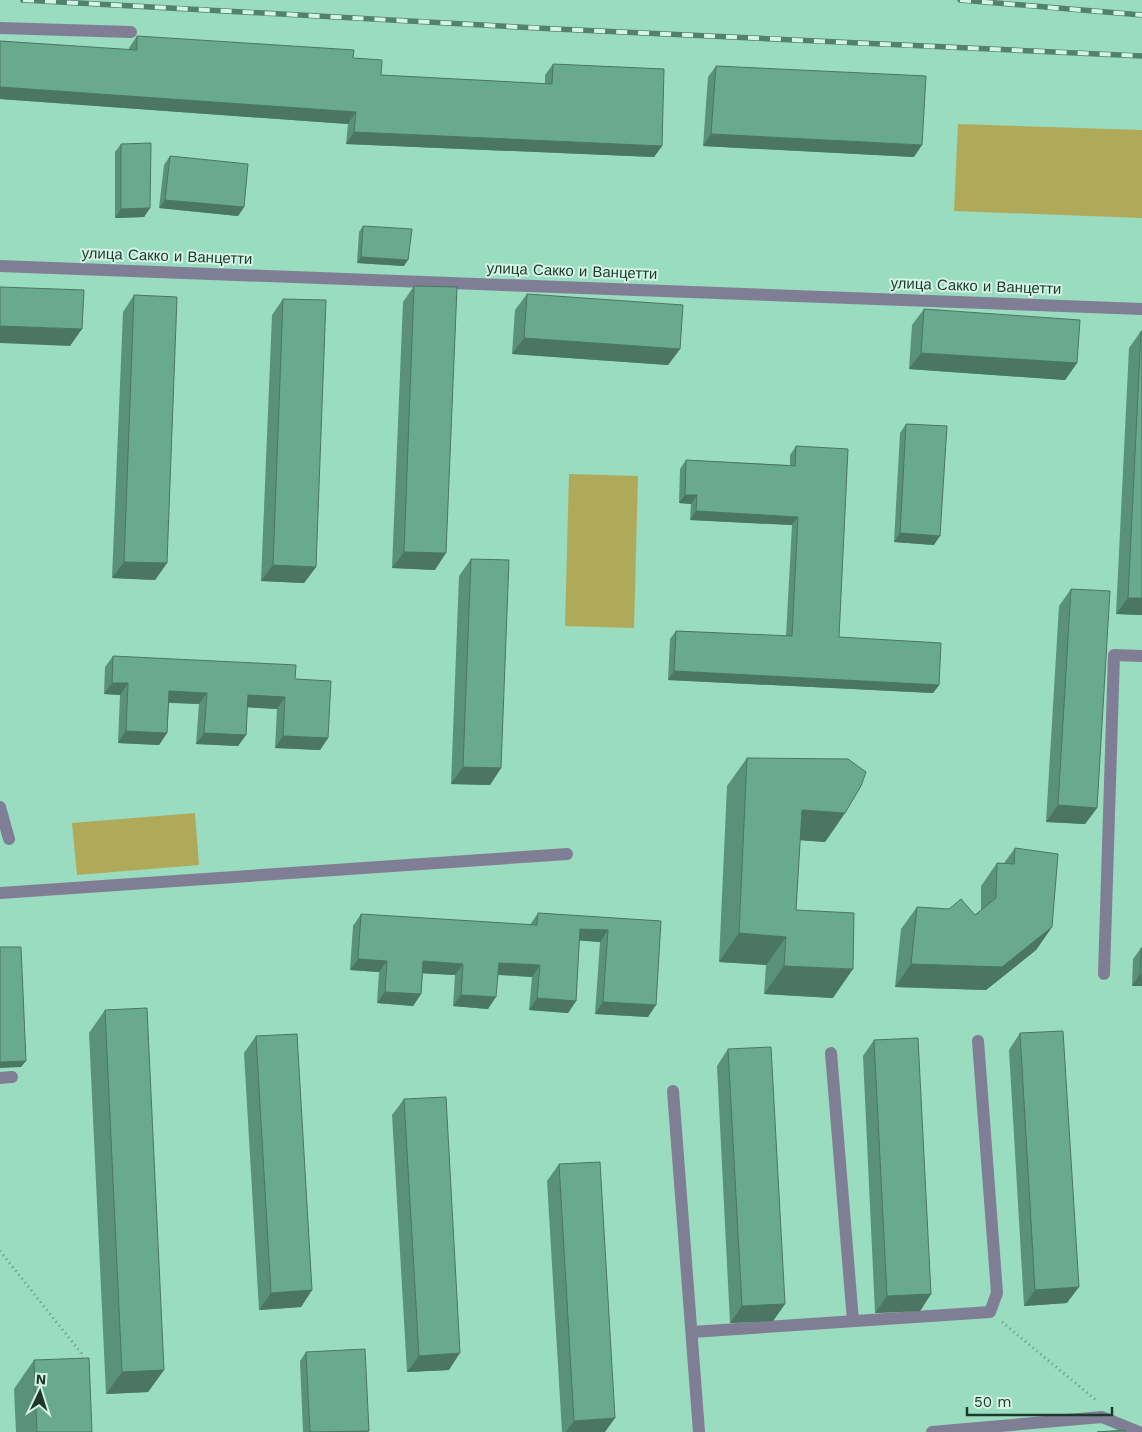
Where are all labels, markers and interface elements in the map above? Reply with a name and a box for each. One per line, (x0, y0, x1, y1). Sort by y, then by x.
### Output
street label: улица Сакко и Ванцетти (81, 244, 253, 268)
street label: улица Сакко и Ванцетти (486, 259, 658, 283)
street label: улица Сакко и Ванцетти (890, 274, 1062, 298)
north arrow (15, 1367, 65, 1417)
text: N (35, 1371, 47, 1387)
scale bar (967, 1384, 1112, 1416)
text: 50 m (974, 1393, 1011, 1411)

